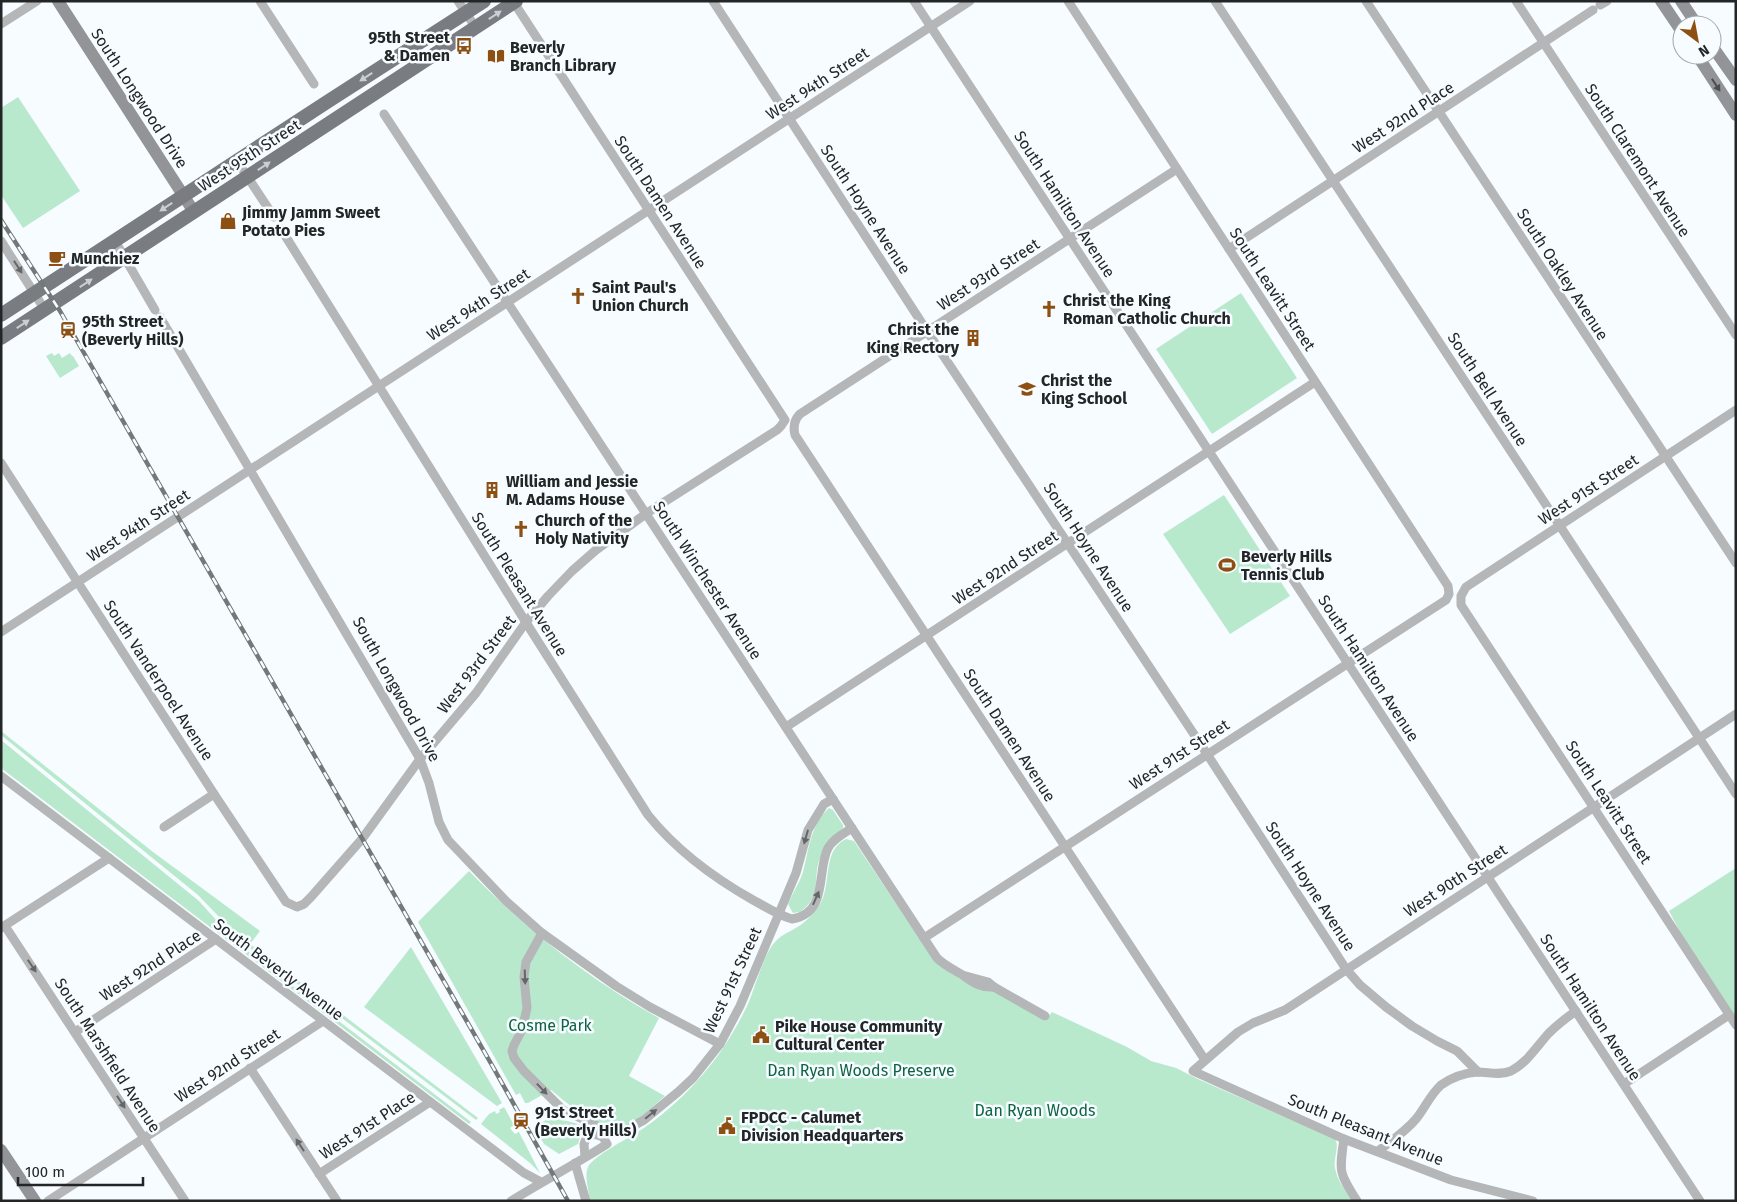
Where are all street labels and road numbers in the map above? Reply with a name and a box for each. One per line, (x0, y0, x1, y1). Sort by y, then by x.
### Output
street label: South Longwood Drive (87, 25, 192, 172)
street label: West 94th Street (762, 43, 872, 124)
street label: West 92nd Place (1349, 78, 1457, 157)
street label: South Claremont Avenue (1581, 80, 1694, 240)
street label: West 95th Street (194, 115, 304, 196)
street label: South Hamilton Avenue (1010, 127, 1119, 281)
street label: South Damen Avenue (610, 132, 711, 272)
street label: South Hoyne Avenue (817, 141, 914, 277)
street label: South Oakley Avenue (1513, 205, 1612, 344)
street label: South Leavitt Street (1226, 224, 1320, 355)
street label: West 93rd Street (934, 234, 1043, 315)
street label: West 94th Street (423, 264, 533, 345)
street label: South Bell Avenue (1444, 329, 1531, 450)
street label: West 91st Street (1535, 450, 1642, 529)
street label: South Hoyne Avenue (1040, 479, 1137, 615)
street label: West 94th Street (83, 485, 193, 566)
street label: South Winchester Avenue (649, 498, 766, 663)
street label: South Pleasant Avenue (467, 509, 572, 660)
street label: West 92nd Street (949, 526, 1062, 609)
street label: South Hamilton Avenue (1314, 591, 1423, 745)
street label: South Vanderpoel Avenue (100, 597, 218, 764)
street label: West 93rd Street (433, 611, 520, 717)
street label: South Longwood Drive (349, 613, 444, 765)
street label: South Damen Avenue (959, 665, 1060, 805)
street label: West 91st Street (1126, 715, 1233, 794)
street label: South Leavitt Street (1562, 737, 1656, 868)
street label: South Hoyne Avenue (1262, 818, 1359, 954)
street label: West 90th Street (1400, 840, 1511, 921)
street label: South Beverly Avenue (210, 914, 347, 1024)
street label: West 91st Street (700, 924, 765, 1036)
street label: West 92nd Place (96, 926, 204, 1005)
street label: South Hamilton Avenue (1536, 930, 1645, 1084)
street label: South Marshfield Avenue (51, 975, 165, 1136)
street label: West 92nd Street (171, 1024, 284, 1107)
street label: West 91st Place (316, 1087, 419, 1163)
street label: South Pleasant Avenue (1285, 1090, 1446, 1169)

